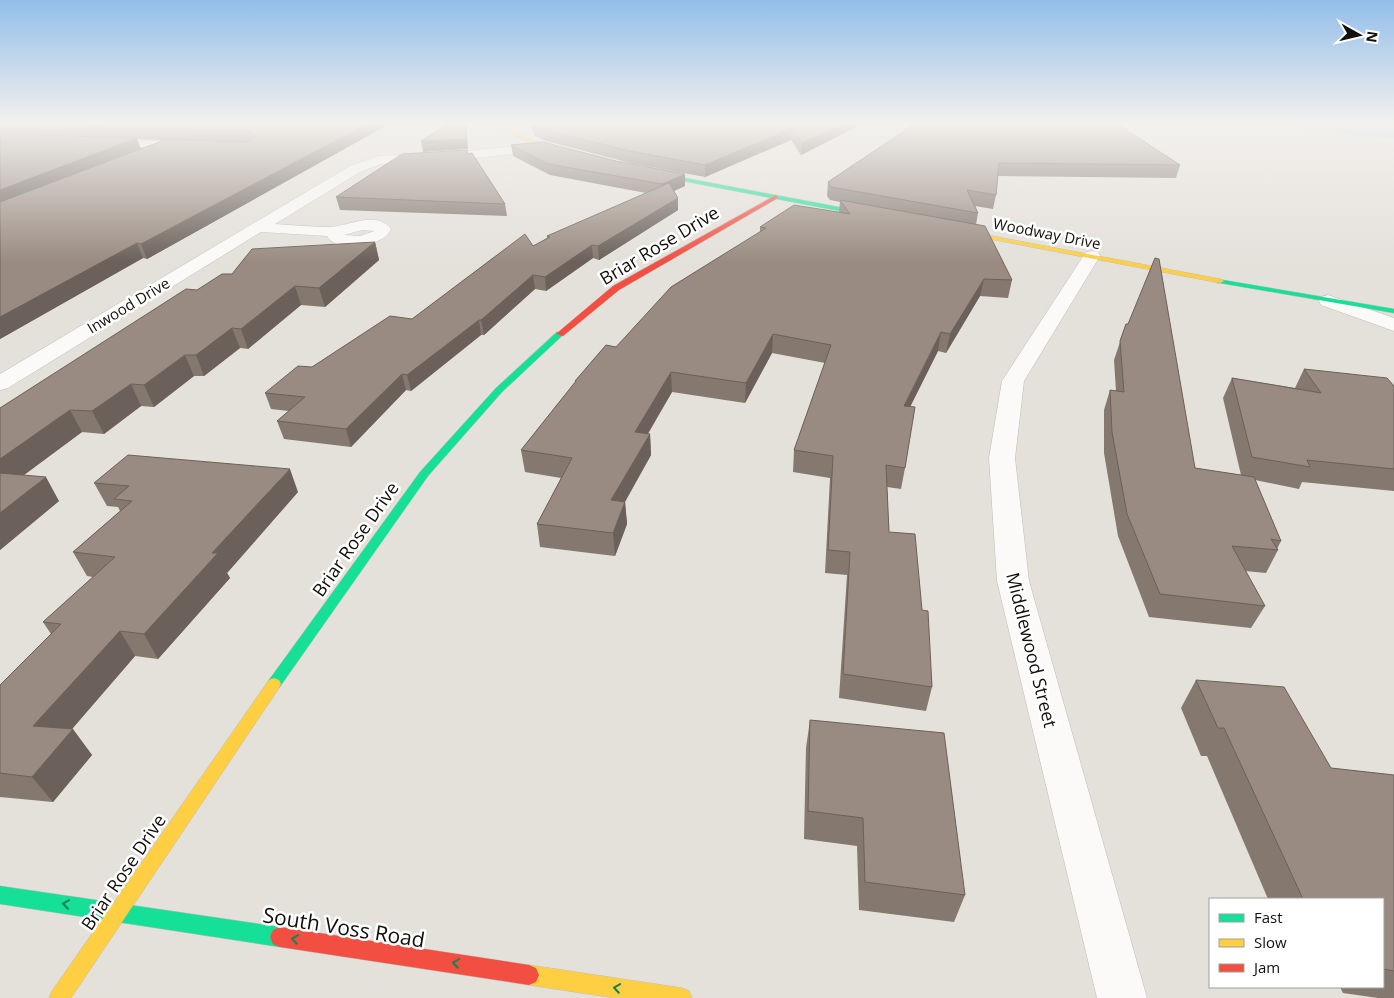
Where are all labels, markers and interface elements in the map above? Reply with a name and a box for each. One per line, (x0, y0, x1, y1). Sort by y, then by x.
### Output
north arrow (1334, 10, 1384, 60)
text: N (1362, 30, 1383, 44)
street label: Briar Rose Drive (595, 200, 723, 290)
street label: Woodway Drive (992, 213, 1102, 253)
street label: Inwood Drive (83, 273, 173, 337)
street label: Briar Rose Drive (306, 477, 404, 601)
street label: Middlewood Street (1001, 570, 1063, 730)
street label: Briar Rose Drive (75, 809, 171, 935)
legend (1209, 898, 1384, 988)
one-way arrow (61, 899, 69, 910)
street label: South Voss Road (261, 900, 427, 954)
text: Fast (1254, 907, 1283, 927)
text: Slow (1254, 932, 1287, 952)
one-way arrow (291, 934, 300, 944)
text: Jam (1252, 957, 1280, 977)
one-way arrow (452, 959, 460, 969)
one-way arrow (612, 983, 620, 994)

